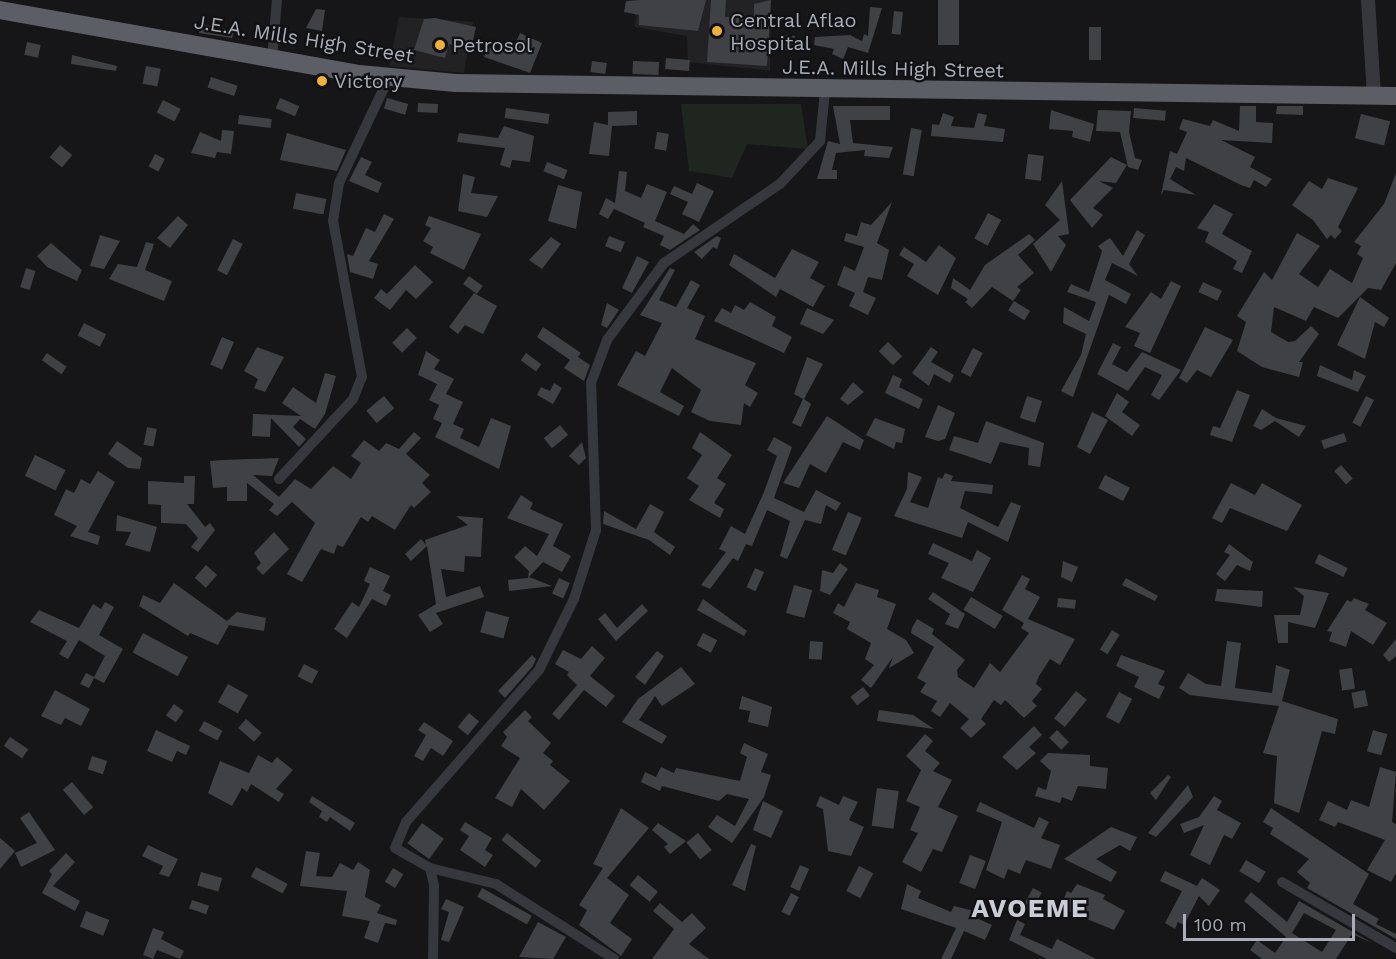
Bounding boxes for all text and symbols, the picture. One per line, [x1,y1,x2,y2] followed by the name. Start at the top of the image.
[730,8,858,55] place label: Central Aflao Hospital
[192,10,416,68] street label: J.E.A. Mills High Street
[708,22,726,40] marker: Central Aflao Hospital
[452,33,532,57] place label: Petrosol
[433,38,447,52] marker: Petrosol
[782,55,1004,83] street label: J.E.A. Mills High Street
[334,69,402,93] place label: Victory
[315,74,329,88] marker: Victory
[971,893,1089,925] district label: AVOEME
[1186,902,1358,940] scale bar
[1194,914,1247,935] text: 100 m

